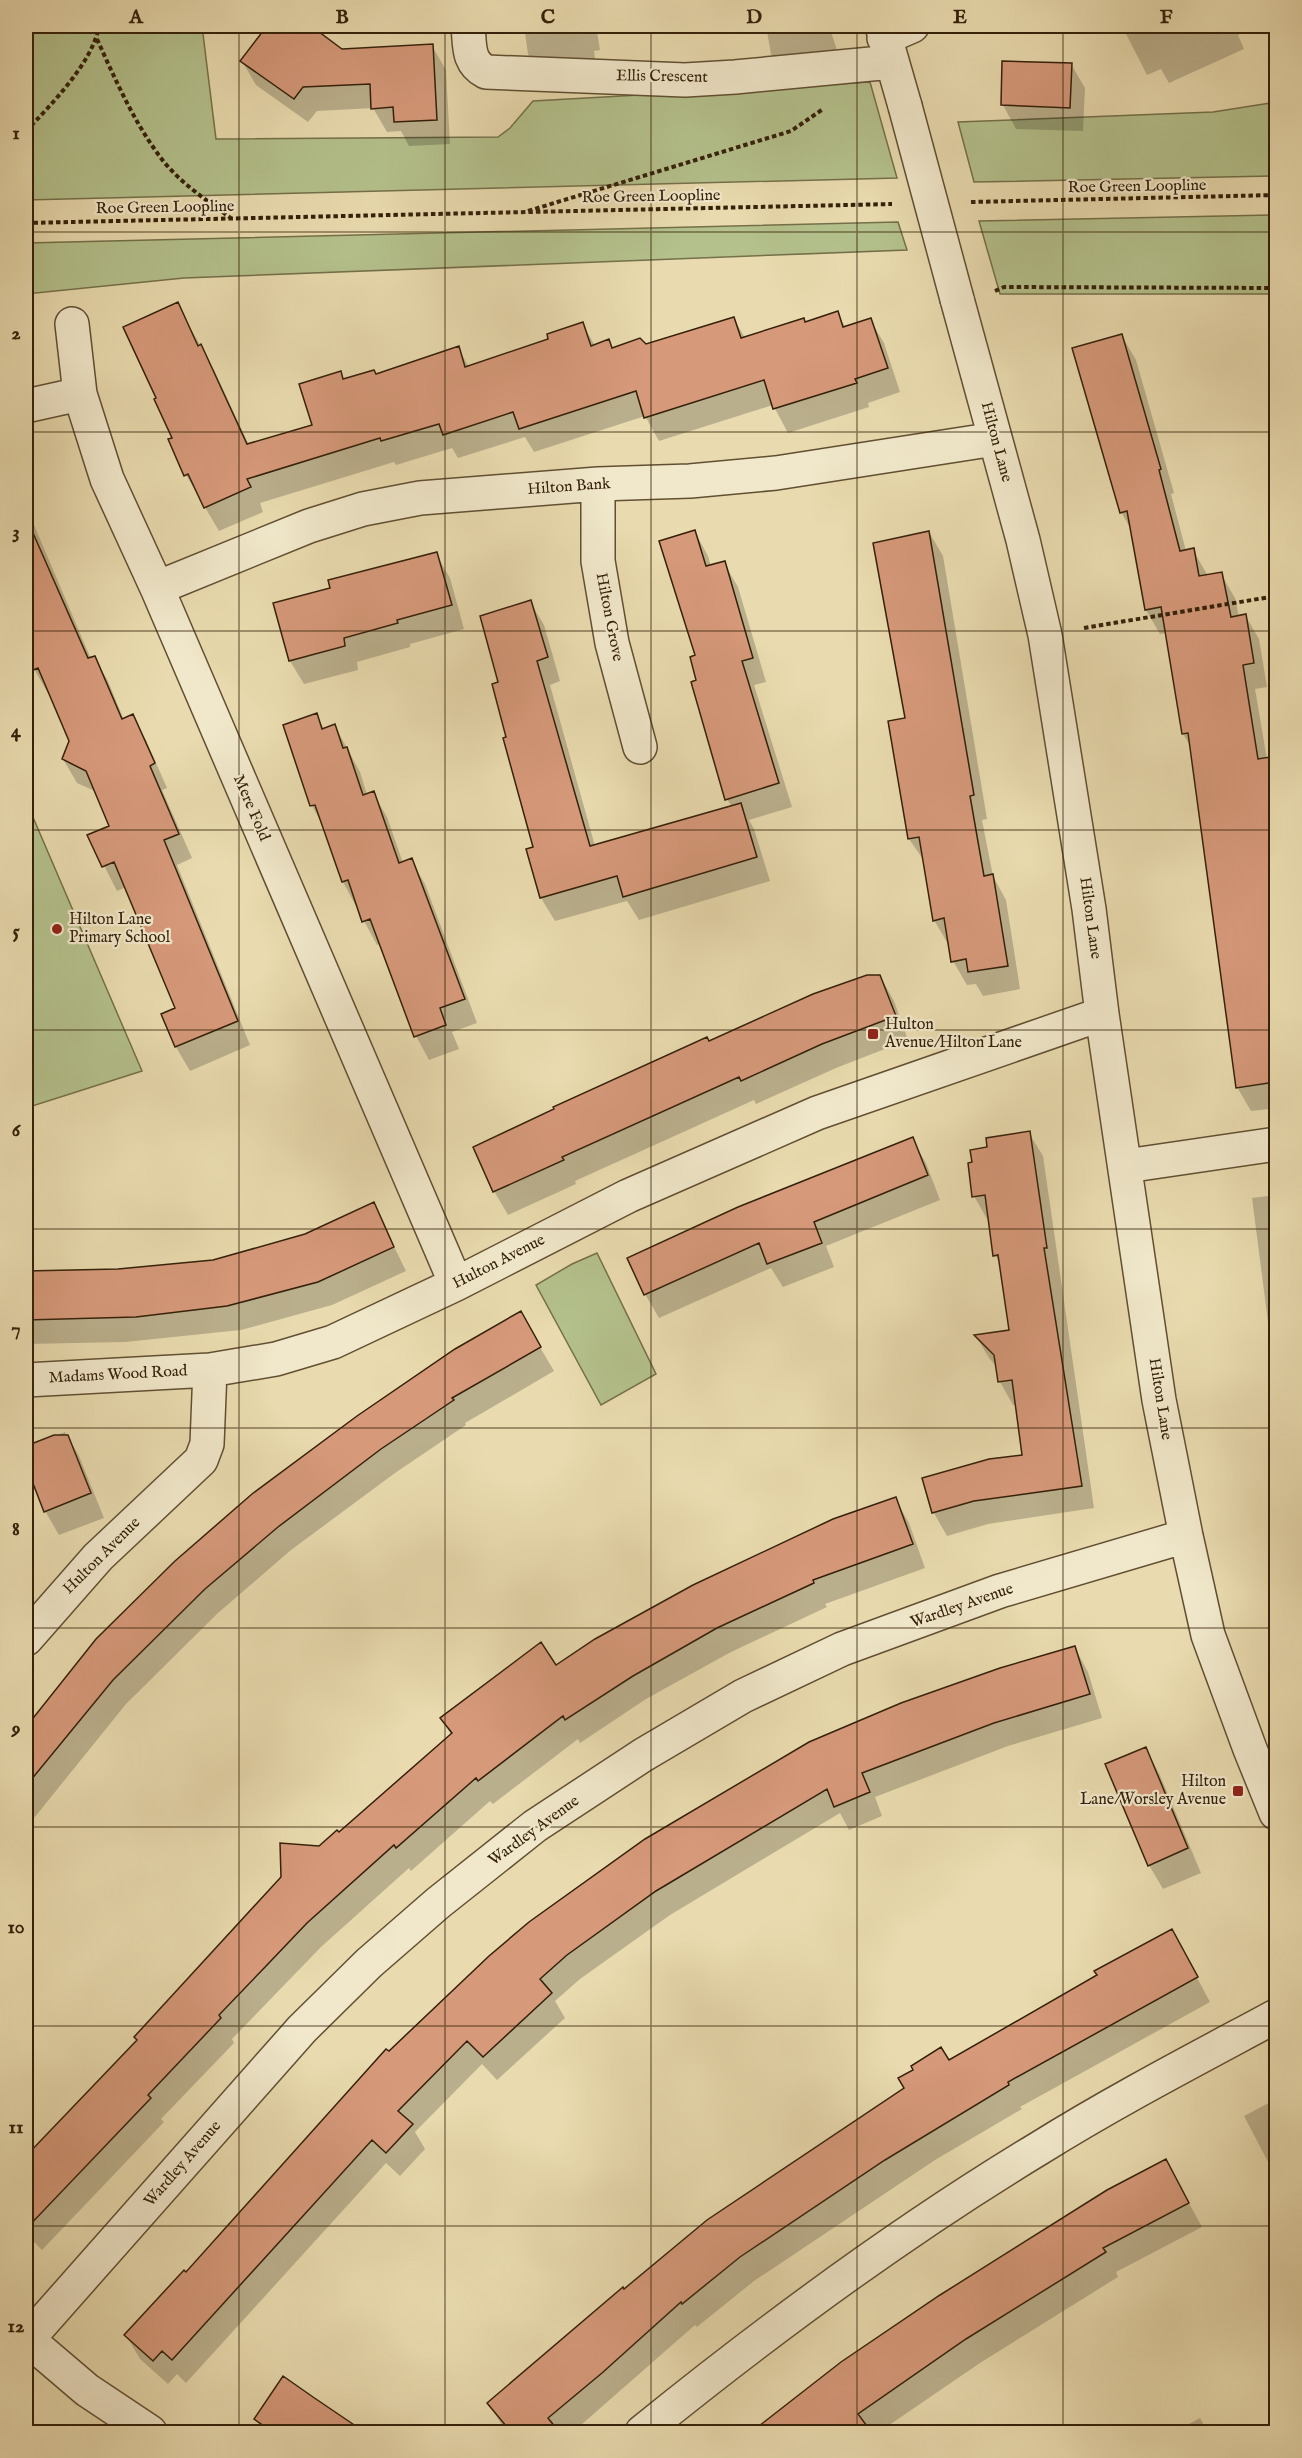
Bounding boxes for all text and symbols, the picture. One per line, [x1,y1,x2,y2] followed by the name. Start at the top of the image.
[128,5,144,30] text: A
[335,5,349,30] text: B
[541,5,555,30] text: C
[746,5,762,30] text: D
[953,5,967,30] text: E
[1160,5,1173,30] text: F
[616,66,708,88] street label: Ellis Crescent
[12,121,20,146] text: 1
[1067,176,1207,198] street label: Roe Green Loopline
[581,186,721,208] street label: Roe Green Loopline
[95,197,235,219] street label: Roe Green Loopline
[11,321,21,346] text: 2
[976,400,1016,484] street label: Hilton Lane
[527,474,612,500] street label: Hilton Bank
[12,520,20,545] text: 3
[591,571,627,663] street label: Hilton Grove
[11,719,22,744] text: 4
[228,772,274,845] street label: Mere Fold
[1074,876,1106,960] street label: Hilton Lane
[69,910,171,948] place label: Hilton Lane Primary School
[12,919,20,944] text: 5
[50,922,64,936] marker: Hilton Lane Primary School
[884,1015,1022,1053] place label: Hulton Avenue/Hilton Lane
[866,1027,880,1041] marker: Hulton Avenue/Hilton Lane
[12,1118,22,1143] text: 6
[449,1230,549,1294] street label: Hulton Avenue
[11,1317,21,1342] text: 7
[1144,1357,1176,1441] street label: Hilton Lane
[48,1361,188,1389] street label: Madams Wood Road
[59,1513,145,1599] street label: Hulton Avenue
[12,1517,20,1542] text: 8
[908,1579,1016,1633] street label: Wardley Avenue
[11,1716,21,1741] text: 9
[1080,1772,1226,1810] place label: Hilton Lane/Worsley Avenue
[1231,1784,1245,1798] marker: Hilton Lane/Worsley Avenue
[485,1791,583,1871] street label: Wardley Avenue
[7,1915,25,1940] text: 10
[9,2115,23,2140] text: 11
[140,2117,226,2211] street label: Wardley Avenue
[8,2314,25,2339] text: 12

